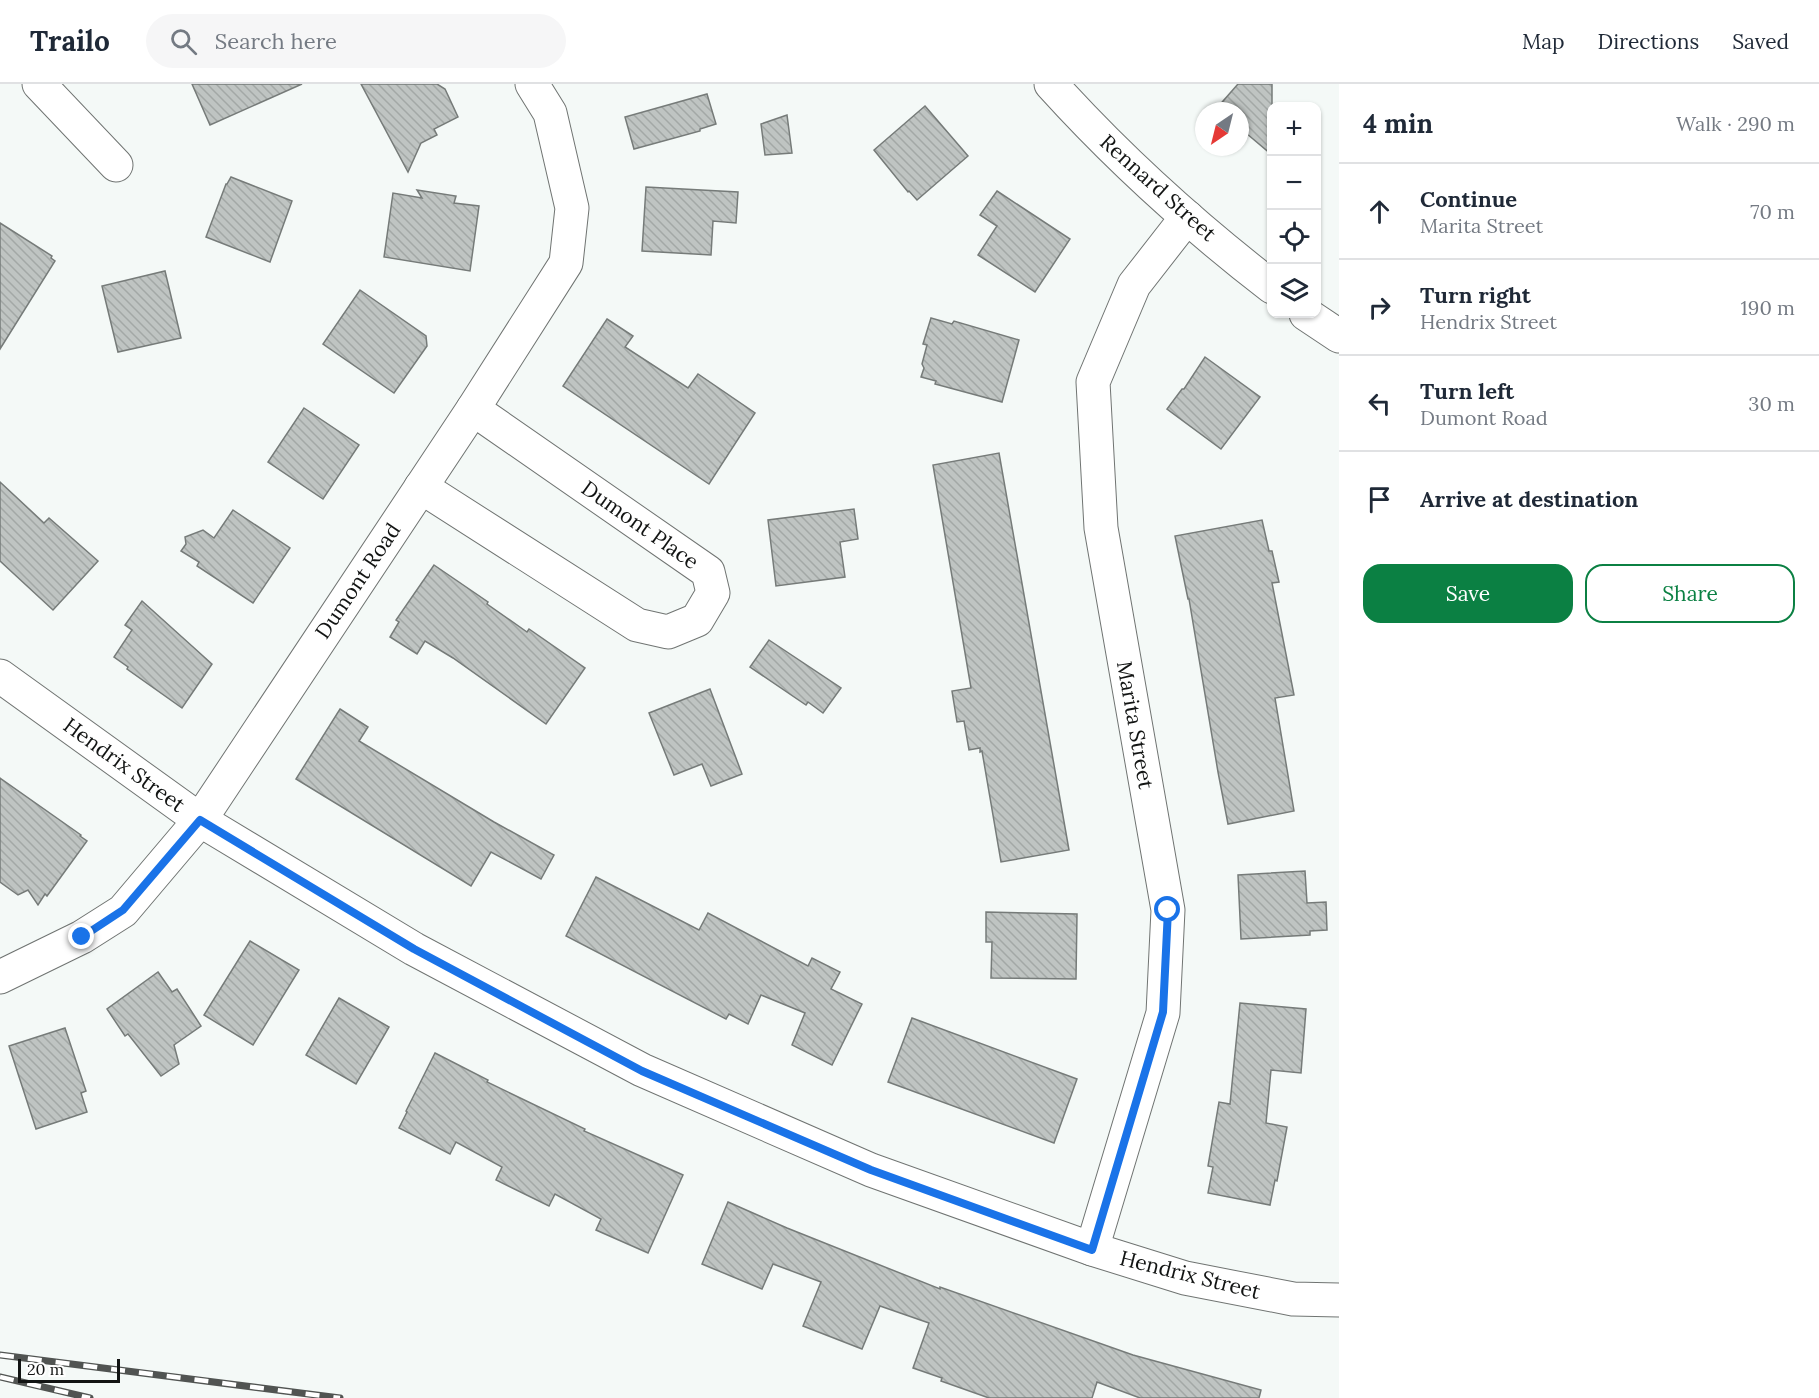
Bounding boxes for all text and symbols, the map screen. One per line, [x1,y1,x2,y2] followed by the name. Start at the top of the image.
[146,14,566,68] search box
[30,23,110,59] text: Trailo
[167,25,200,58] icon: search
[215,27,337,55] text: Search here
[1522,28,1565,55] text: Map
[1598,28,1699,55] text: Directions
[1732,28,1789,55] text: Saved
[1195,102,1249,156] north arrow
[1267,102,1321,318] map controls
[1267,102,1321,156] button: +
[1363,107,1433,140] text: 4 min
[1676,111,1795,136] text: Walk · 290 m
[1095,128,1223,248] street label: Rennard Street
[1267,156,1321,210] button: −
[1420,185,1517,213] text: Continue
[1363,195,1396,228] icon: ahead
[1750,199,1795,224] text: 70 m
[1267,210,1321,264] button: locate
[1420,213,1543,238] text: Marita Street
[1267,264,1321,318] button: layers
[1420,281,1531,309] text: Turn right
[1363,291,1396,324] icon: right
[1741,295,1795,320] text: 190 m
[1420,309,1557,334] text: Hendrix Street
[1420,377,1514,405] text: Turn left
[1363,387,1396,420] icon: left
[1748,391,1795,416] text: 30 m
[1420,405,1548,430] text: Dumont Road
[576,474,704,575] street label: Dumont Place
[1363,483,1396,516] icon: arrive
[1420,485,1638,513] text: Arrive at destination
[309,518,406,644] street label: Dumont Road
[1363,564,1573,623] button: Save
[1585,564,1795,623] button: Share
[1111,659,1160,792] street label: Marita Street
[58,711,191,818] street label: Hendrix Street
[1154,896,1180,922] route start
[68,923,94,949] route end
[1117,1244,1264,1305] street label: Hendrix Street
[18,1356,120,1384] scale bar
[27,1359,64,1379] text: 20 m

